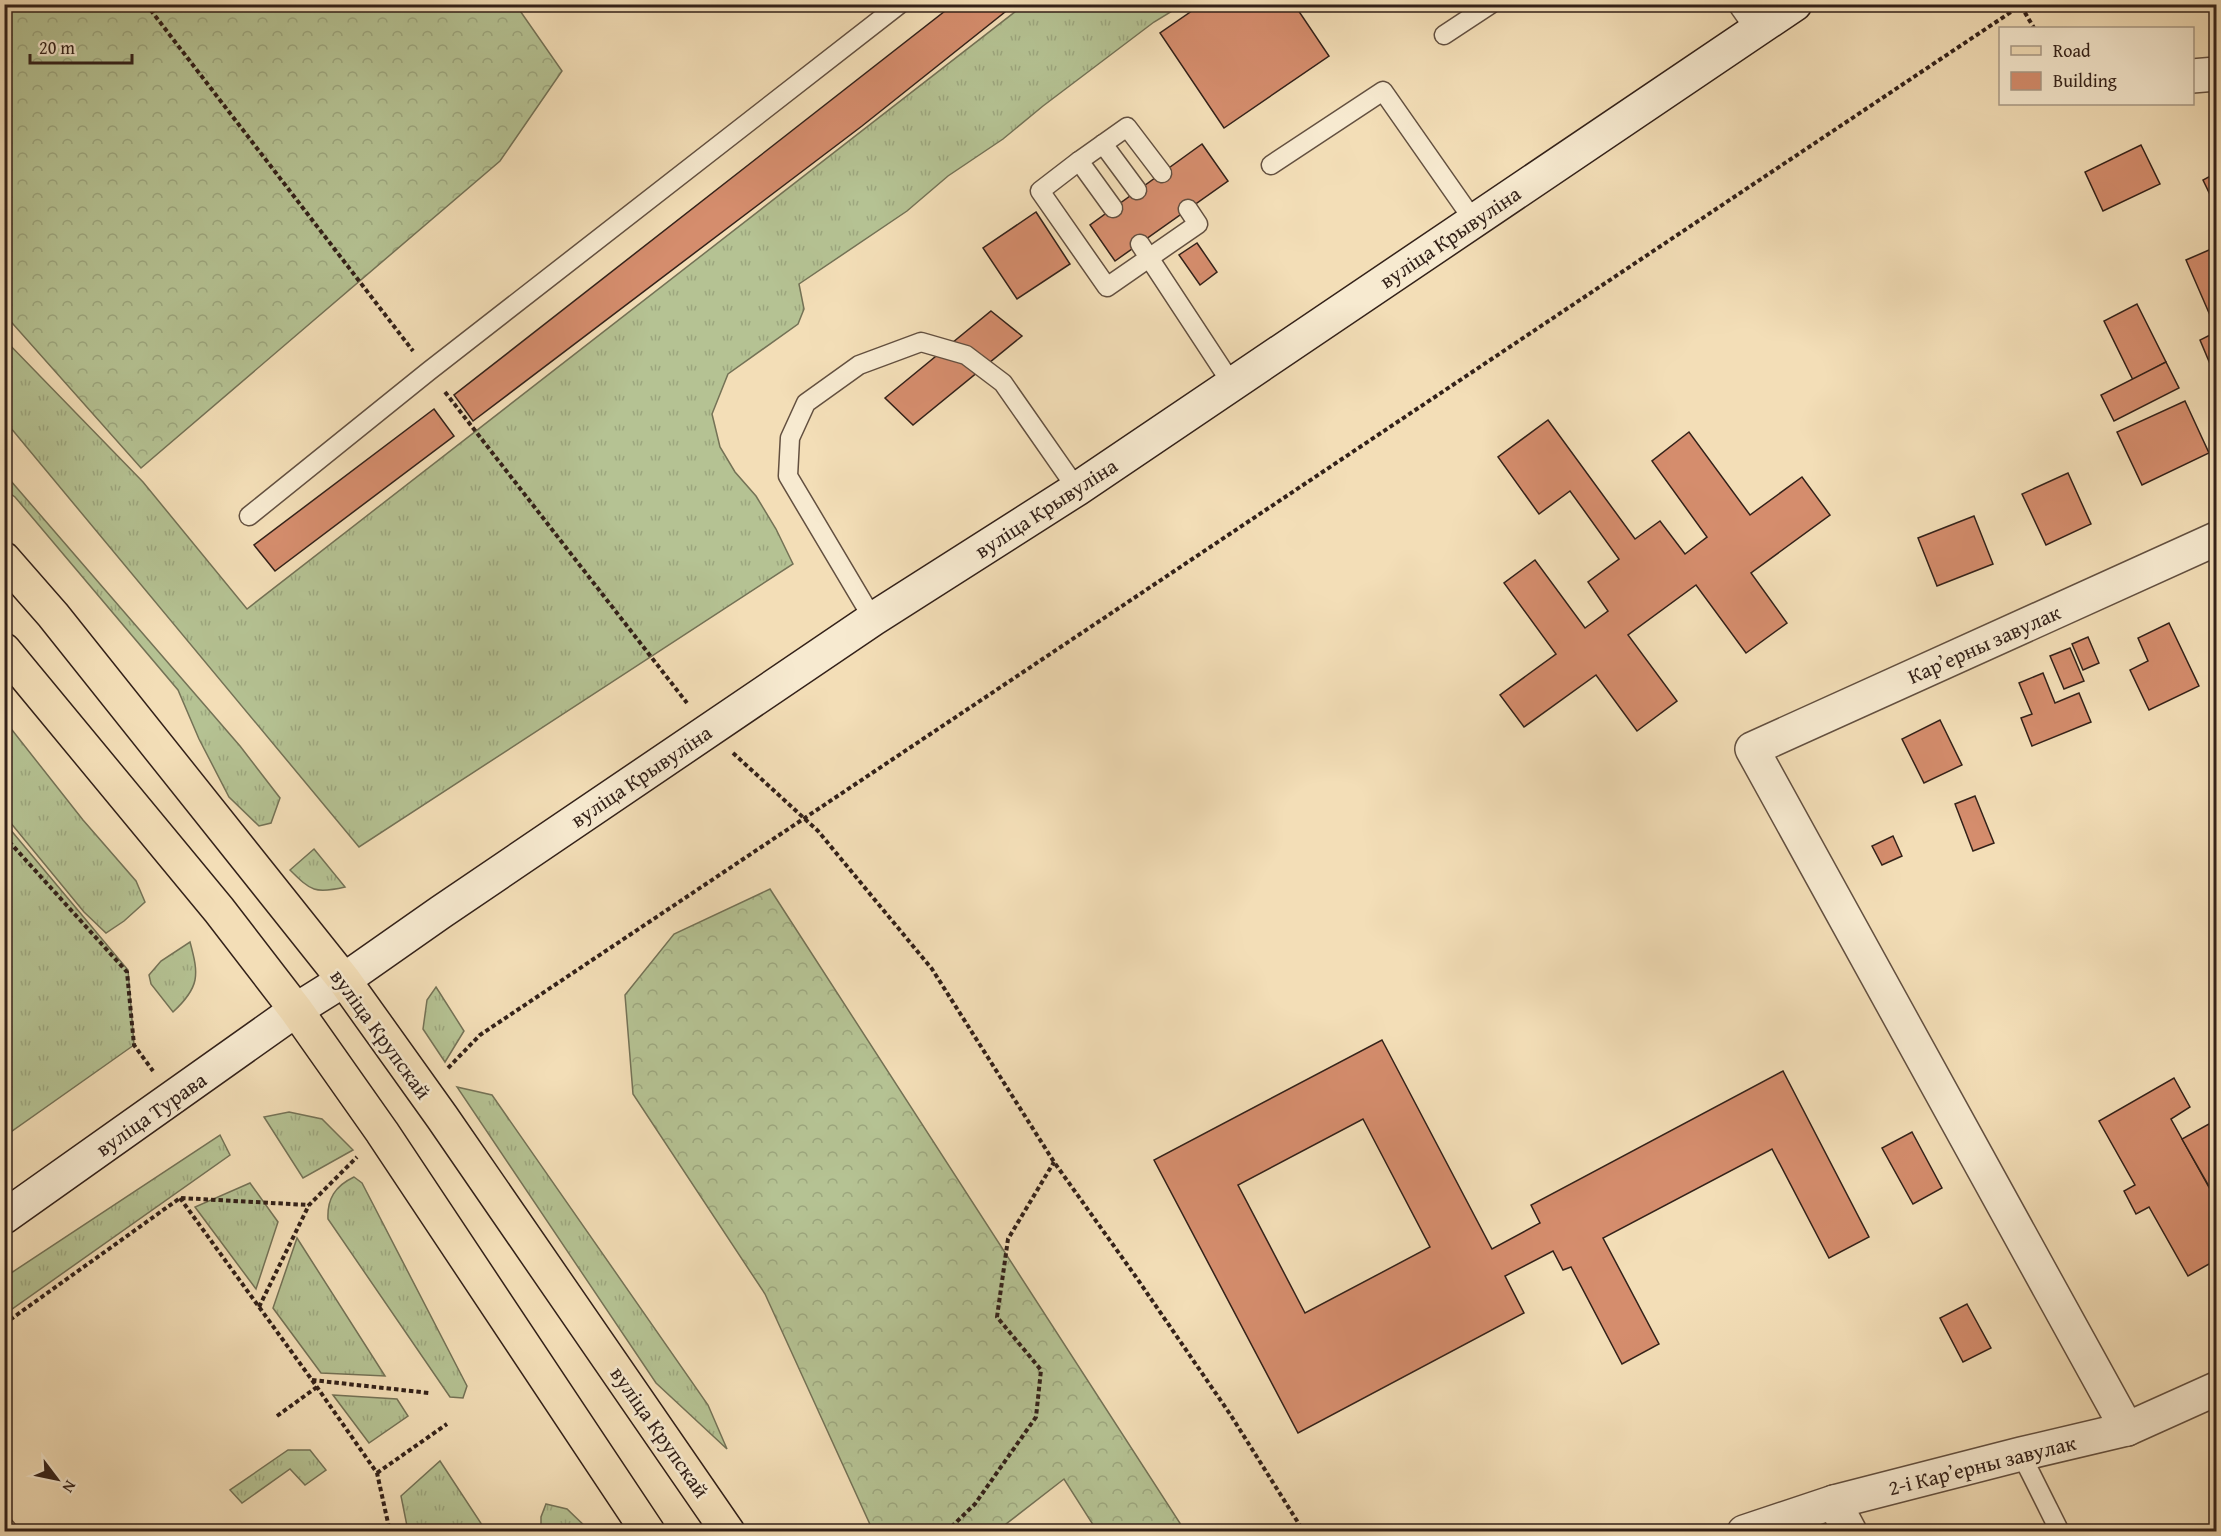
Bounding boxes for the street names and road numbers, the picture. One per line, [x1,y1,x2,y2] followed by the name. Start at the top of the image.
[1373,178,1527,296] street label: вуліца Крывуліна
[969,450,1123,566] street label: вуліца Крывуліна
[1903,596,2065,692] street label: Карʼерны завулак
[564,717,718,835] street label: вуліца Крывуліна
[323,962,439,1106] street label: вуліца Крупскай
[89,1064,213,1164] street label: вуліца Турава
[603,1360,717,1504] street label: вуліца Крупскай
[1885,1427,2079,1503] street label: 2-і Карʼерны завулак

